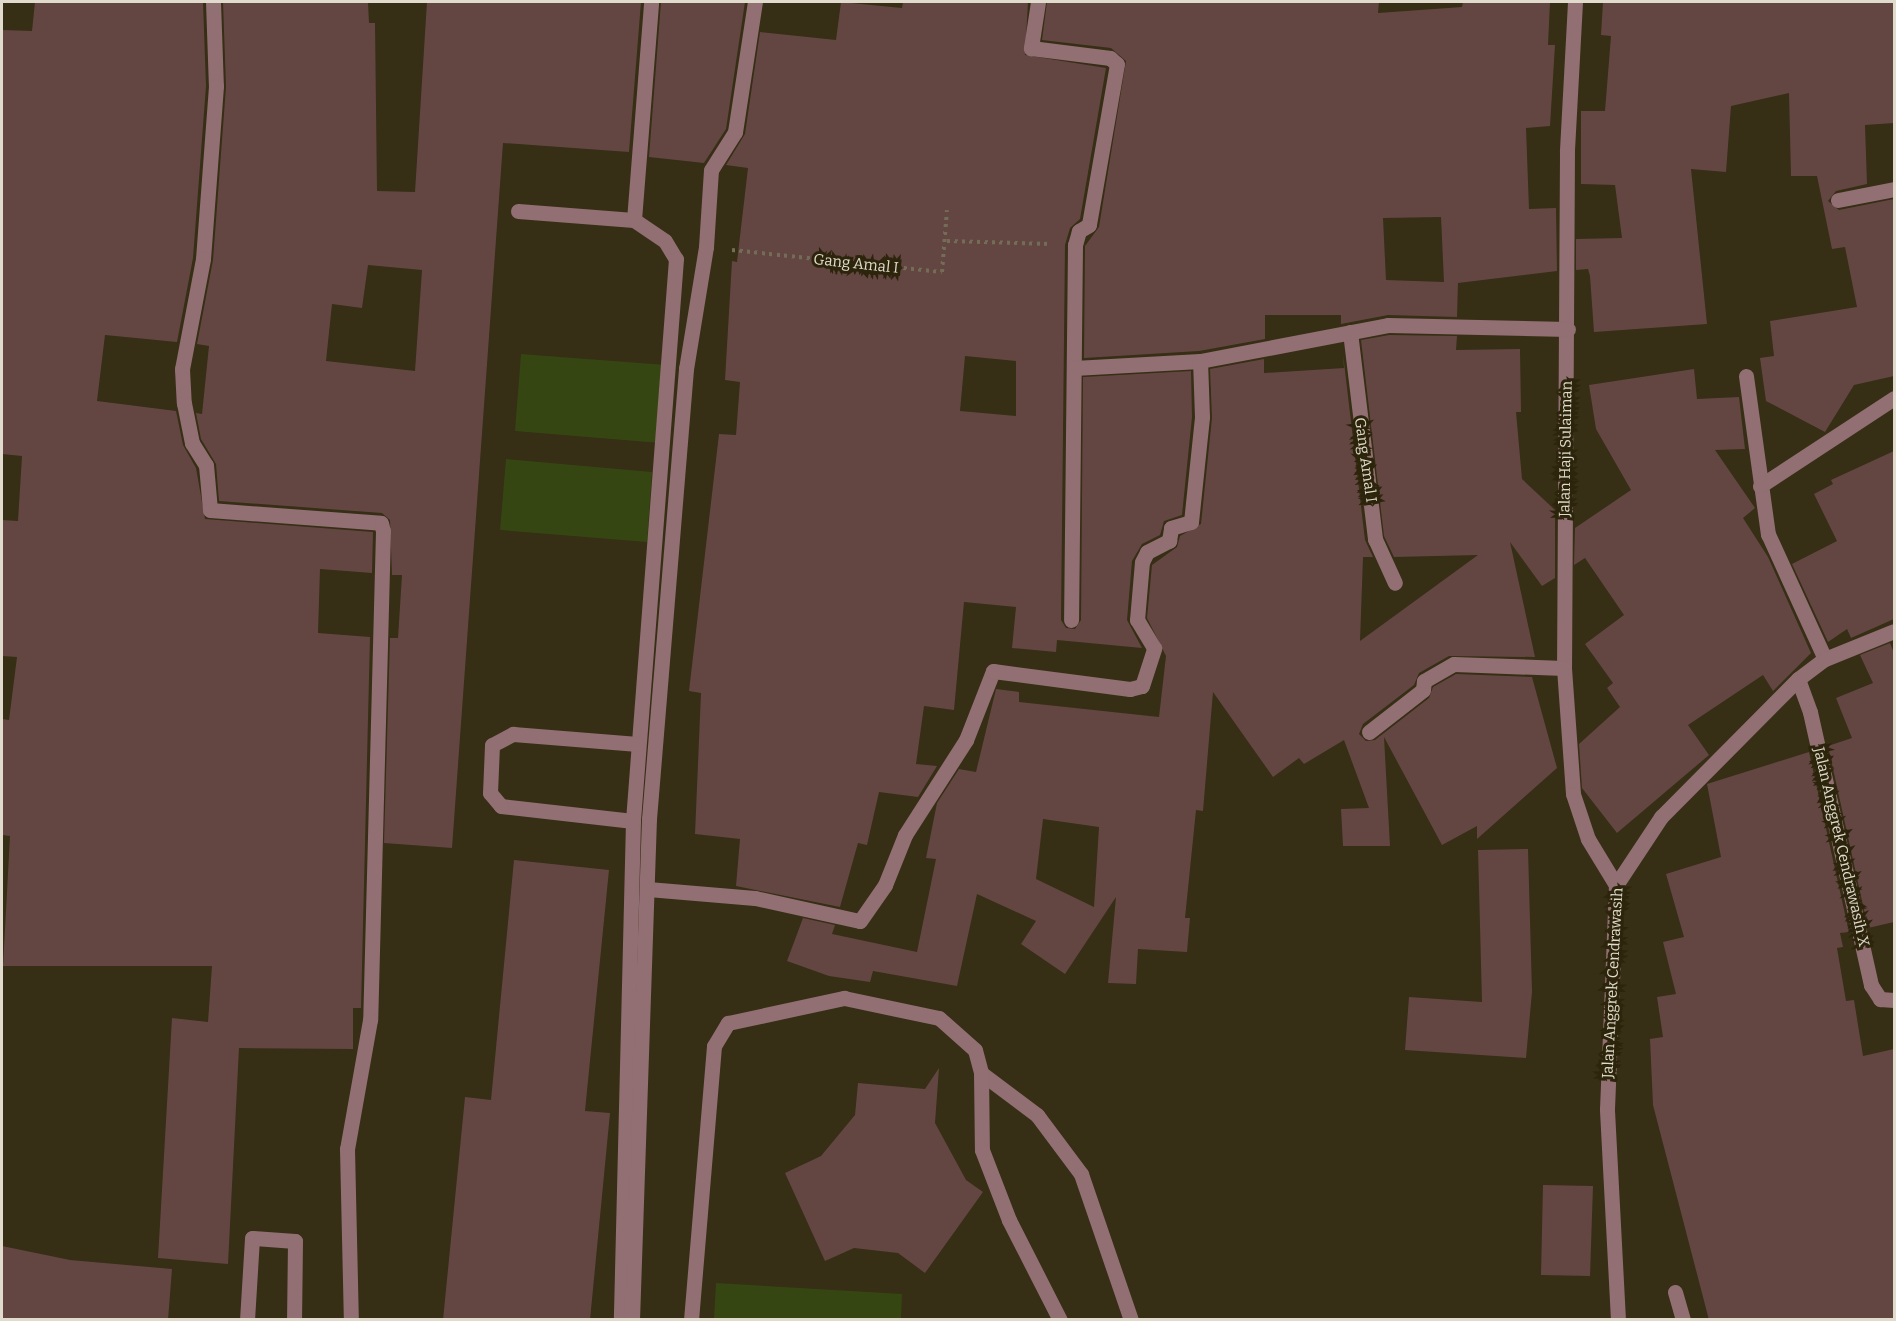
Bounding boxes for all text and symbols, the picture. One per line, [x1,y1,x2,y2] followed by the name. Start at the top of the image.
[813,251,899,277] street label: Gang Amal I
[1556,381,1576,517] street label: Jalan Haji Sulaiman
[1350,416,1380,504] street label: Gang Amal I
[1809,745,1873,949] street label: Jalan Anggrek Cendrawasih X
[1599,887,1627,1079] street label: Jalan Anggrek Cendrawasih

